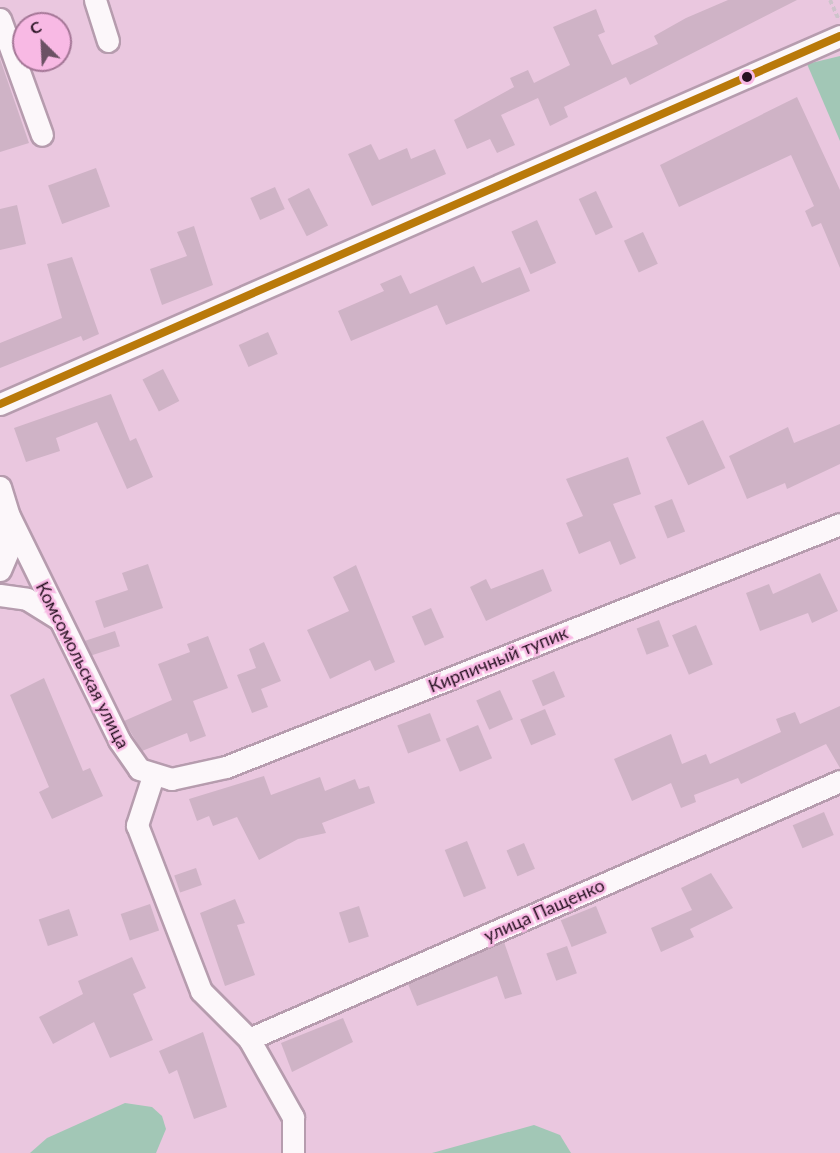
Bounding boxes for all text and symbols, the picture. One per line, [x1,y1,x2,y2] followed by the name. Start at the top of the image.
[12,12,72,72] north arrow
[27,16,44,38] text: С
[741,71,753,83] unlabelled marker
[32,578,134,752] street label: Комсомольская улица
[425,621,571,697] street label: Кирпичный тупик
[480,874,608,946] street label: улица Пащенко

